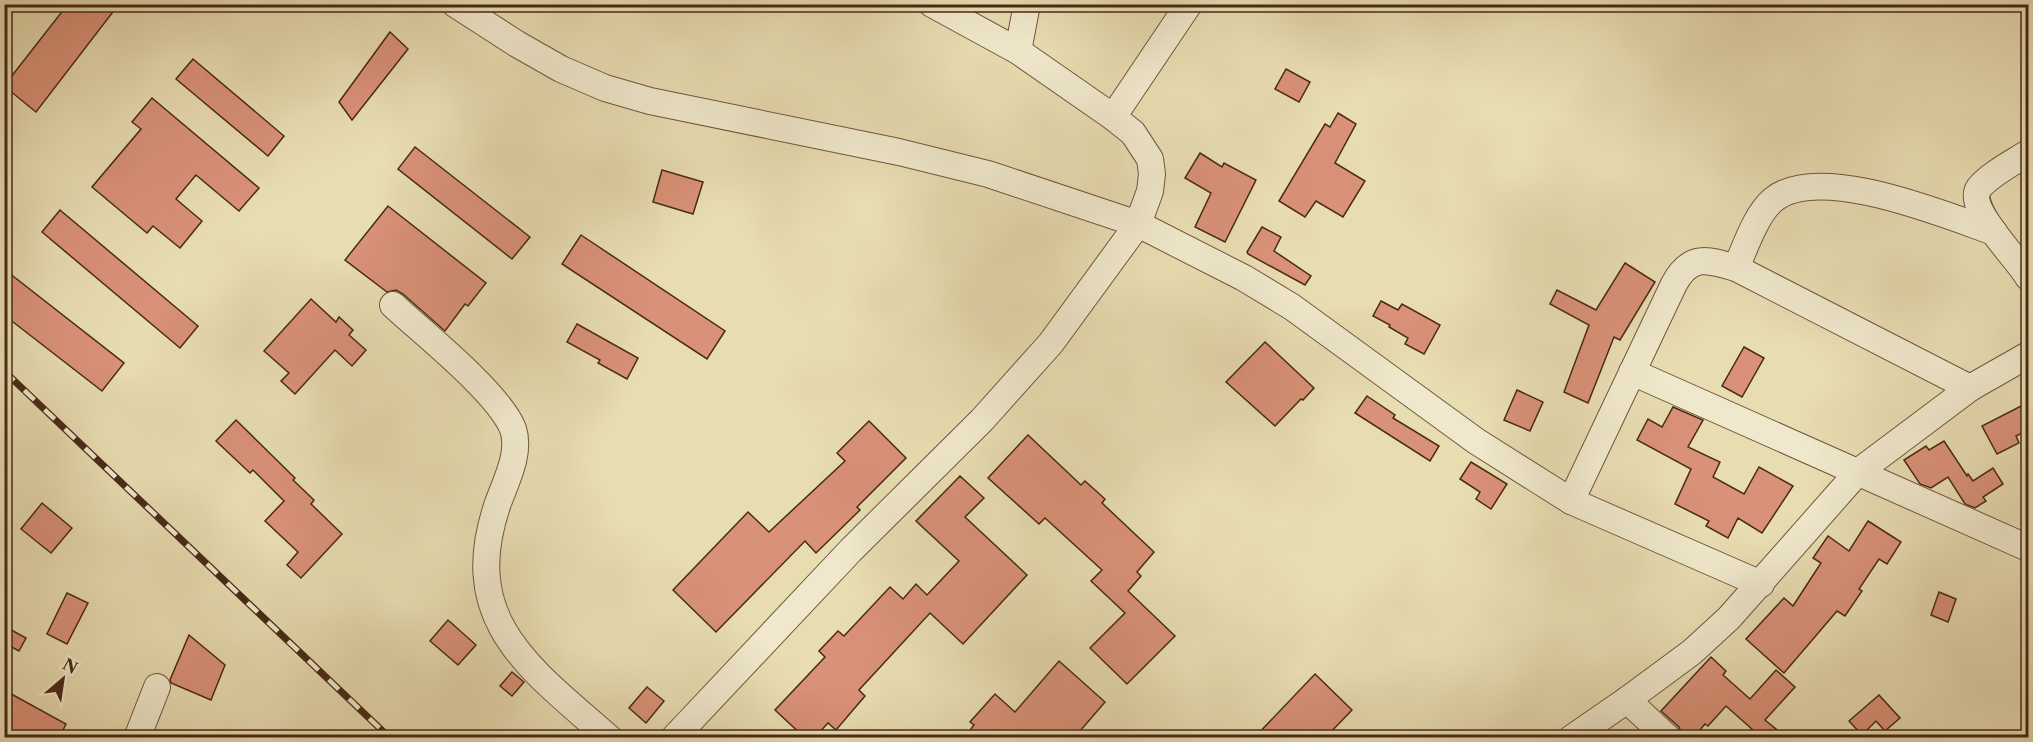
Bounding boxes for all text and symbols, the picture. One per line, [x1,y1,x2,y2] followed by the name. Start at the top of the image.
[33,649,93,709] north arrow
[59,654,81,678] text: N

